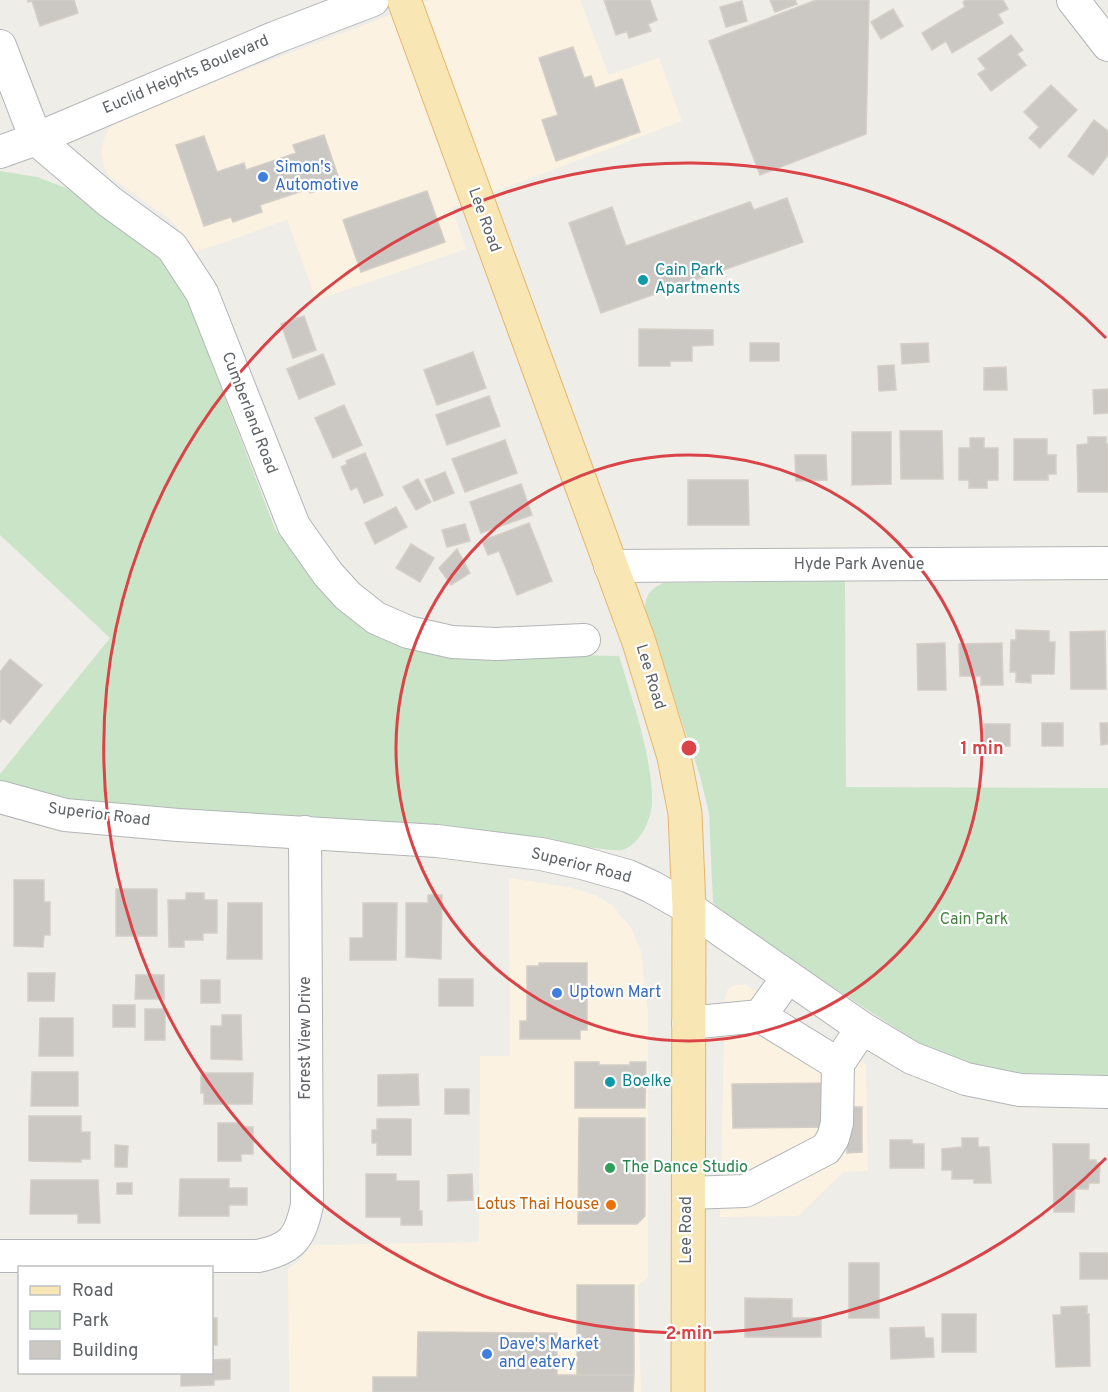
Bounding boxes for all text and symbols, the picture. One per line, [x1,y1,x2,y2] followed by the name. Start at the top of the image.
[100,31,272,119] street label: Euclid Heights Boulevard
[275,158,359,196] place label: Simon's Automotive
[256,170,270,184] marker: Simon's Automotive
[463,185,505,255] street label: Lee Road
[655,261,740,299] place label: Cain Park Apartments
[636,273,650,287] marker: Cain Park Apartments
[217,349,281,477] street label: Cumberland Road
[794,555,924,575] street label: Hyde Park Avenue
[631,642,669,712] street label: Lee Road
[679,738,699,758] centre of rings
[960,738,1004,761] text: 1 min
[47,799,151,831] street label: Superior Road
[529,844,633,888] street label: Superior Road
[940,910,1008,930] park label: Cain Park
[296,976,316,1100] street label: Forest View Drive
[569,983,661,1003] place label: Uptown Mart
[550,986,564,1000] marker: Uptown Mart
[622,1072,671,1092] place label: Boelke
[603,1075,617,1089] marker: Boelke
[622,1158,748,1178] place label: The Dance Studio
[603,1161,617,1175] marker: The Dance Studio
[476,1195,599,1215] place label: Lotus Thai House
[677,1196,697,1264] street label: Lee Road
[604,1198,618,1212] marker: Lotus Thai House
[18,1266,213,1374] legend
[72,1280,114,1303] text: Road
[72,1310,109,1333] text: Park
[665,1323,713,1346] text: 2 min
[499,1335,599,1373] place label: Dave's Market and eatery
[72,1340,138,1363] text: Building
[480,1347,494,1361] marker: Dave's Market and eatery

